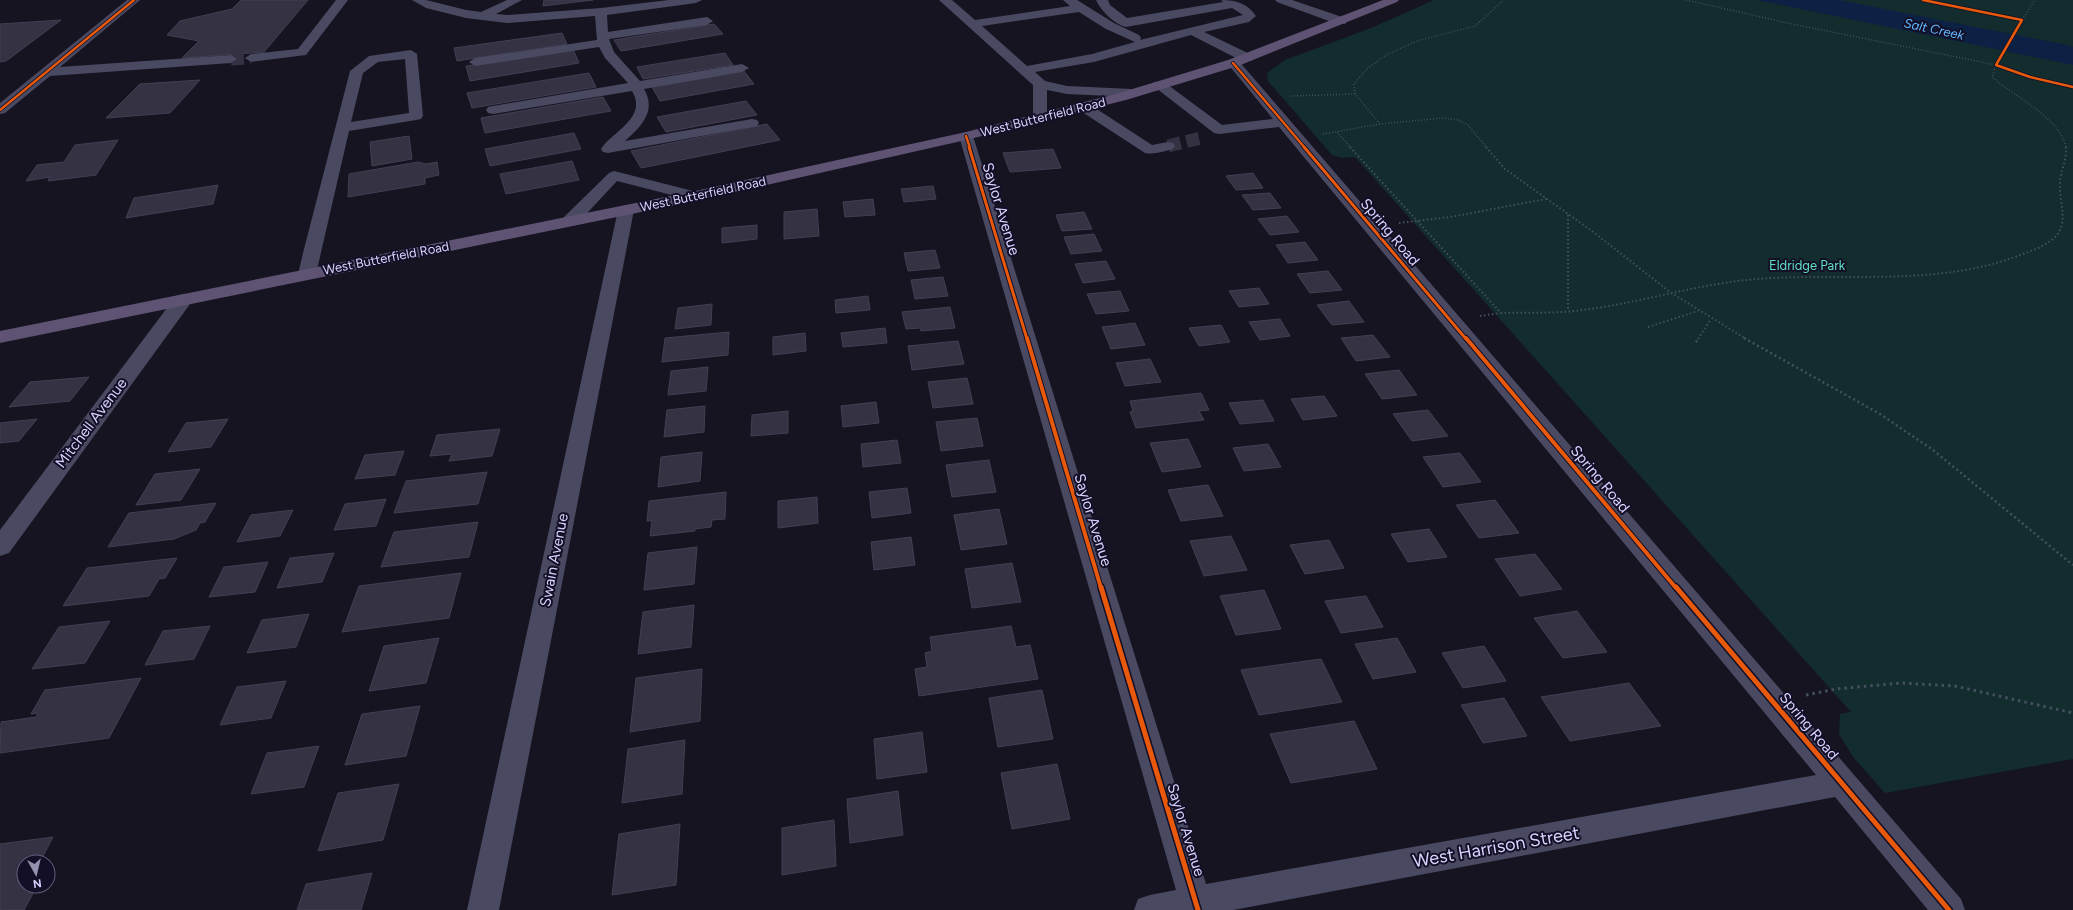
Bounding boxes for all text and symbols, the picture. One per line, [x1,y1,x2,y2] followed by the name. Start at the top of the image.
[1903,15,1966,43] water label: Salt Creek
[979,94,1107,140] street label: West Butterfield Road
[978,160,1024,258] street label: Saylor Avenue
[639,173,767,215] street label: West Butterfield Road
[1357,195,1423,269] street label: Spring Road
[322,238,450,278] street label: West Butterfield Road
[1769,258,1846,273] park label: Eldridge Park
[51,375,131,471] street label: Mitchell Avenue
[1567,442,1633,516] street label: Spring Road
[1070,471,1116,569] street label: Saylor Avenue
[536,512,572,608] street label: Swain Avenue
[1776,689,1842,763] street label: Spring Road
[1163,781,1209,879] street label: Saylor Avenue
[1411,821,1581,872] street label: West Harrison Street
[16,854,56,894] north arrow
[32,876,42,890] text: N

